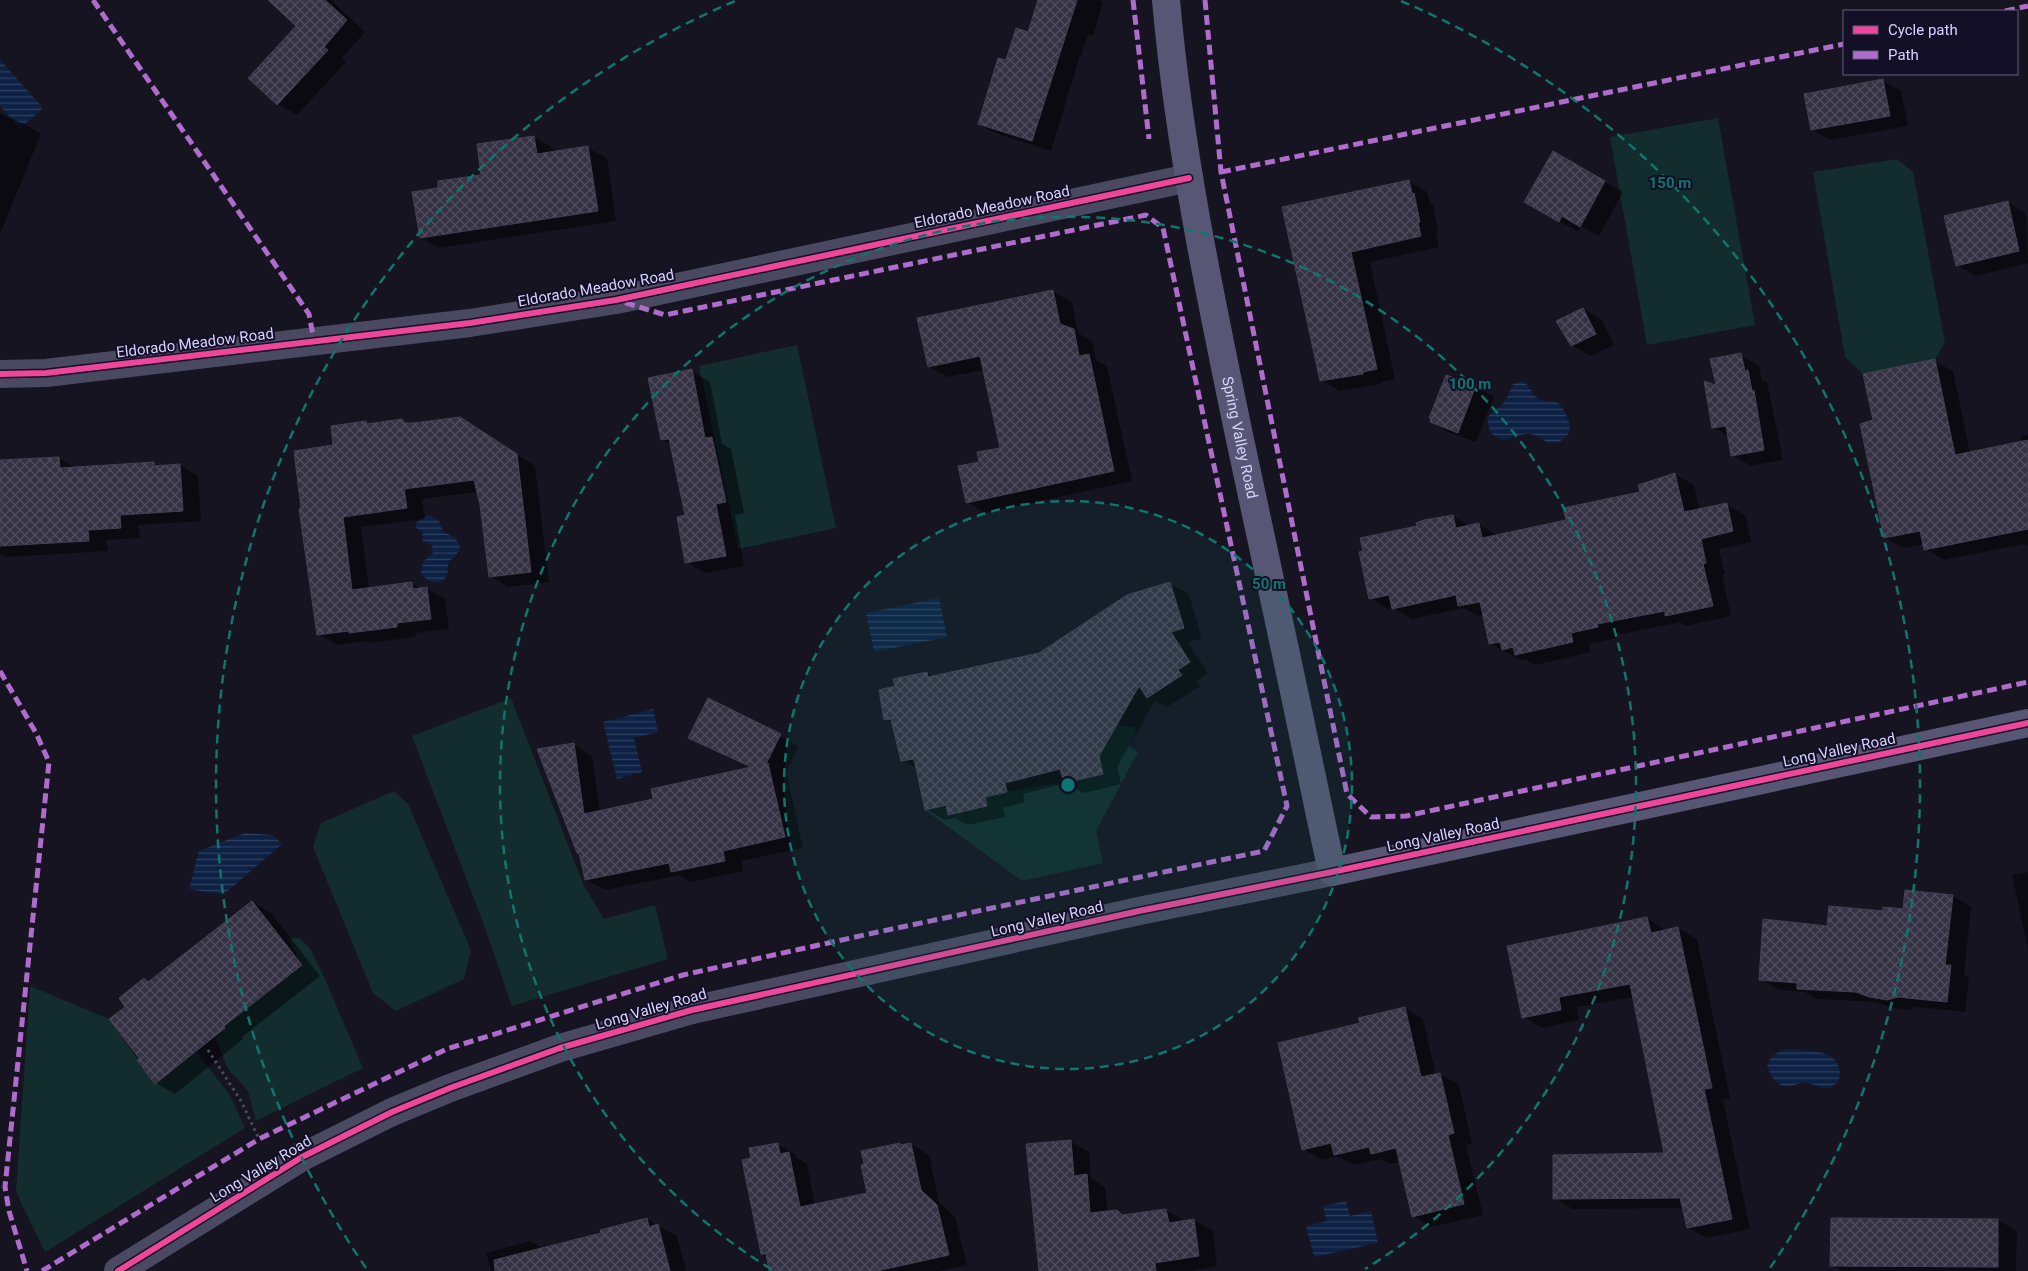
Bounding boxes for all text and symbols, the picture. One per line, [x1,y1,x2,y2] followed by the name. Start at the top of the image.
[1843,10,2018,75] legend
[1888,21,1958,39] text: Cycle path
[1888,46,1919,64] text: Path
[1649,174,1691,192] text: 150 m
[913,182,1071,232] street label: Eldorado Meadow Road
[516,265,676,311] street label: Eldorado Meadow Road
[115,324,275,362] street label: Eldorado Meadow Road
[1218,375,1261,500] street label: Spring Valley Road
[1449,375,1491,393] text: 100 m
[1252,575,1286,593] text: 50 m
[1781,729,1897,771] street label: Long Valley Road
[1059,776,1077,794] centre of rings
[1385,814,1501,856] street label: Long Valley Road
[989,897,1105,941] street label: Long Valley Road
[593,985,709,1033] street label: Long Valley Road
[207,1132,315,1206] street label: Long Valley Road

